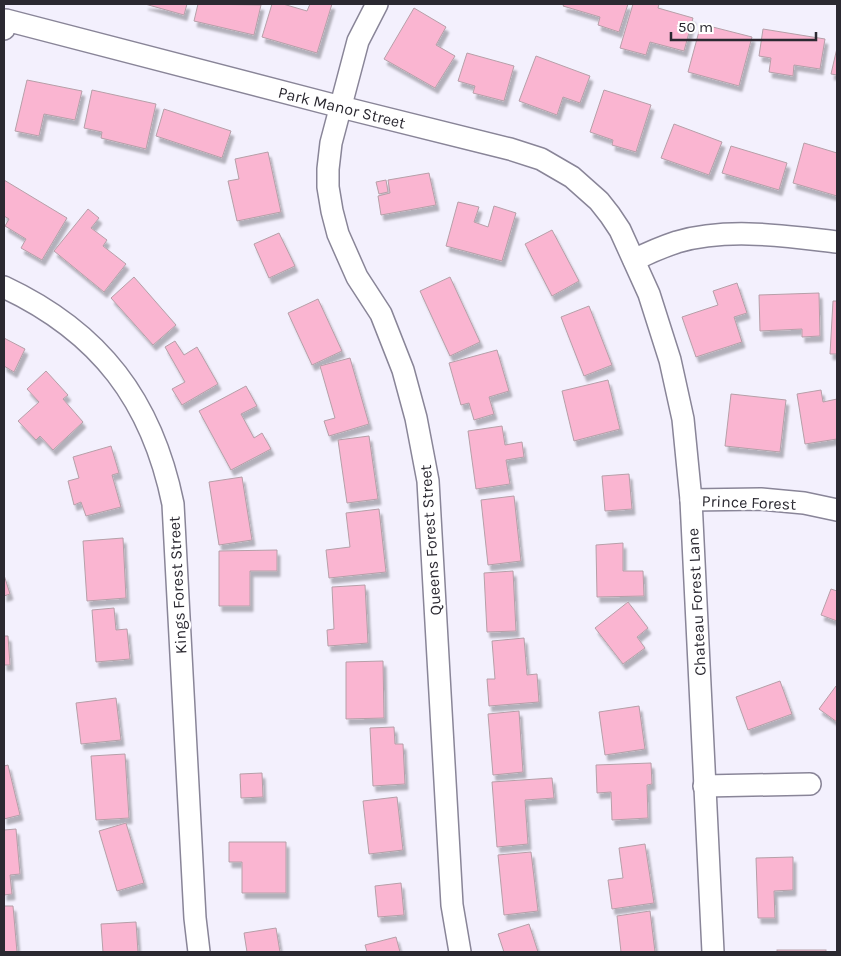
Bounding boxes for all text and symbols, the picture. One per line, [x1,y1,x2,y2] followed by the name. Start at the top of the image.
[671,10,816,42] scale bar
[678,18,713,36] text: 50 m
[276,82,408,132] street label: Park Manor Street
[416,464,445,616] street label: Queens Forest Street
[701,491,797,514] street label: Prince Forest
[164,515,191,654] street label: Kings Forest Street
[683,528,710,676] street label: Chateau Forest Lane

